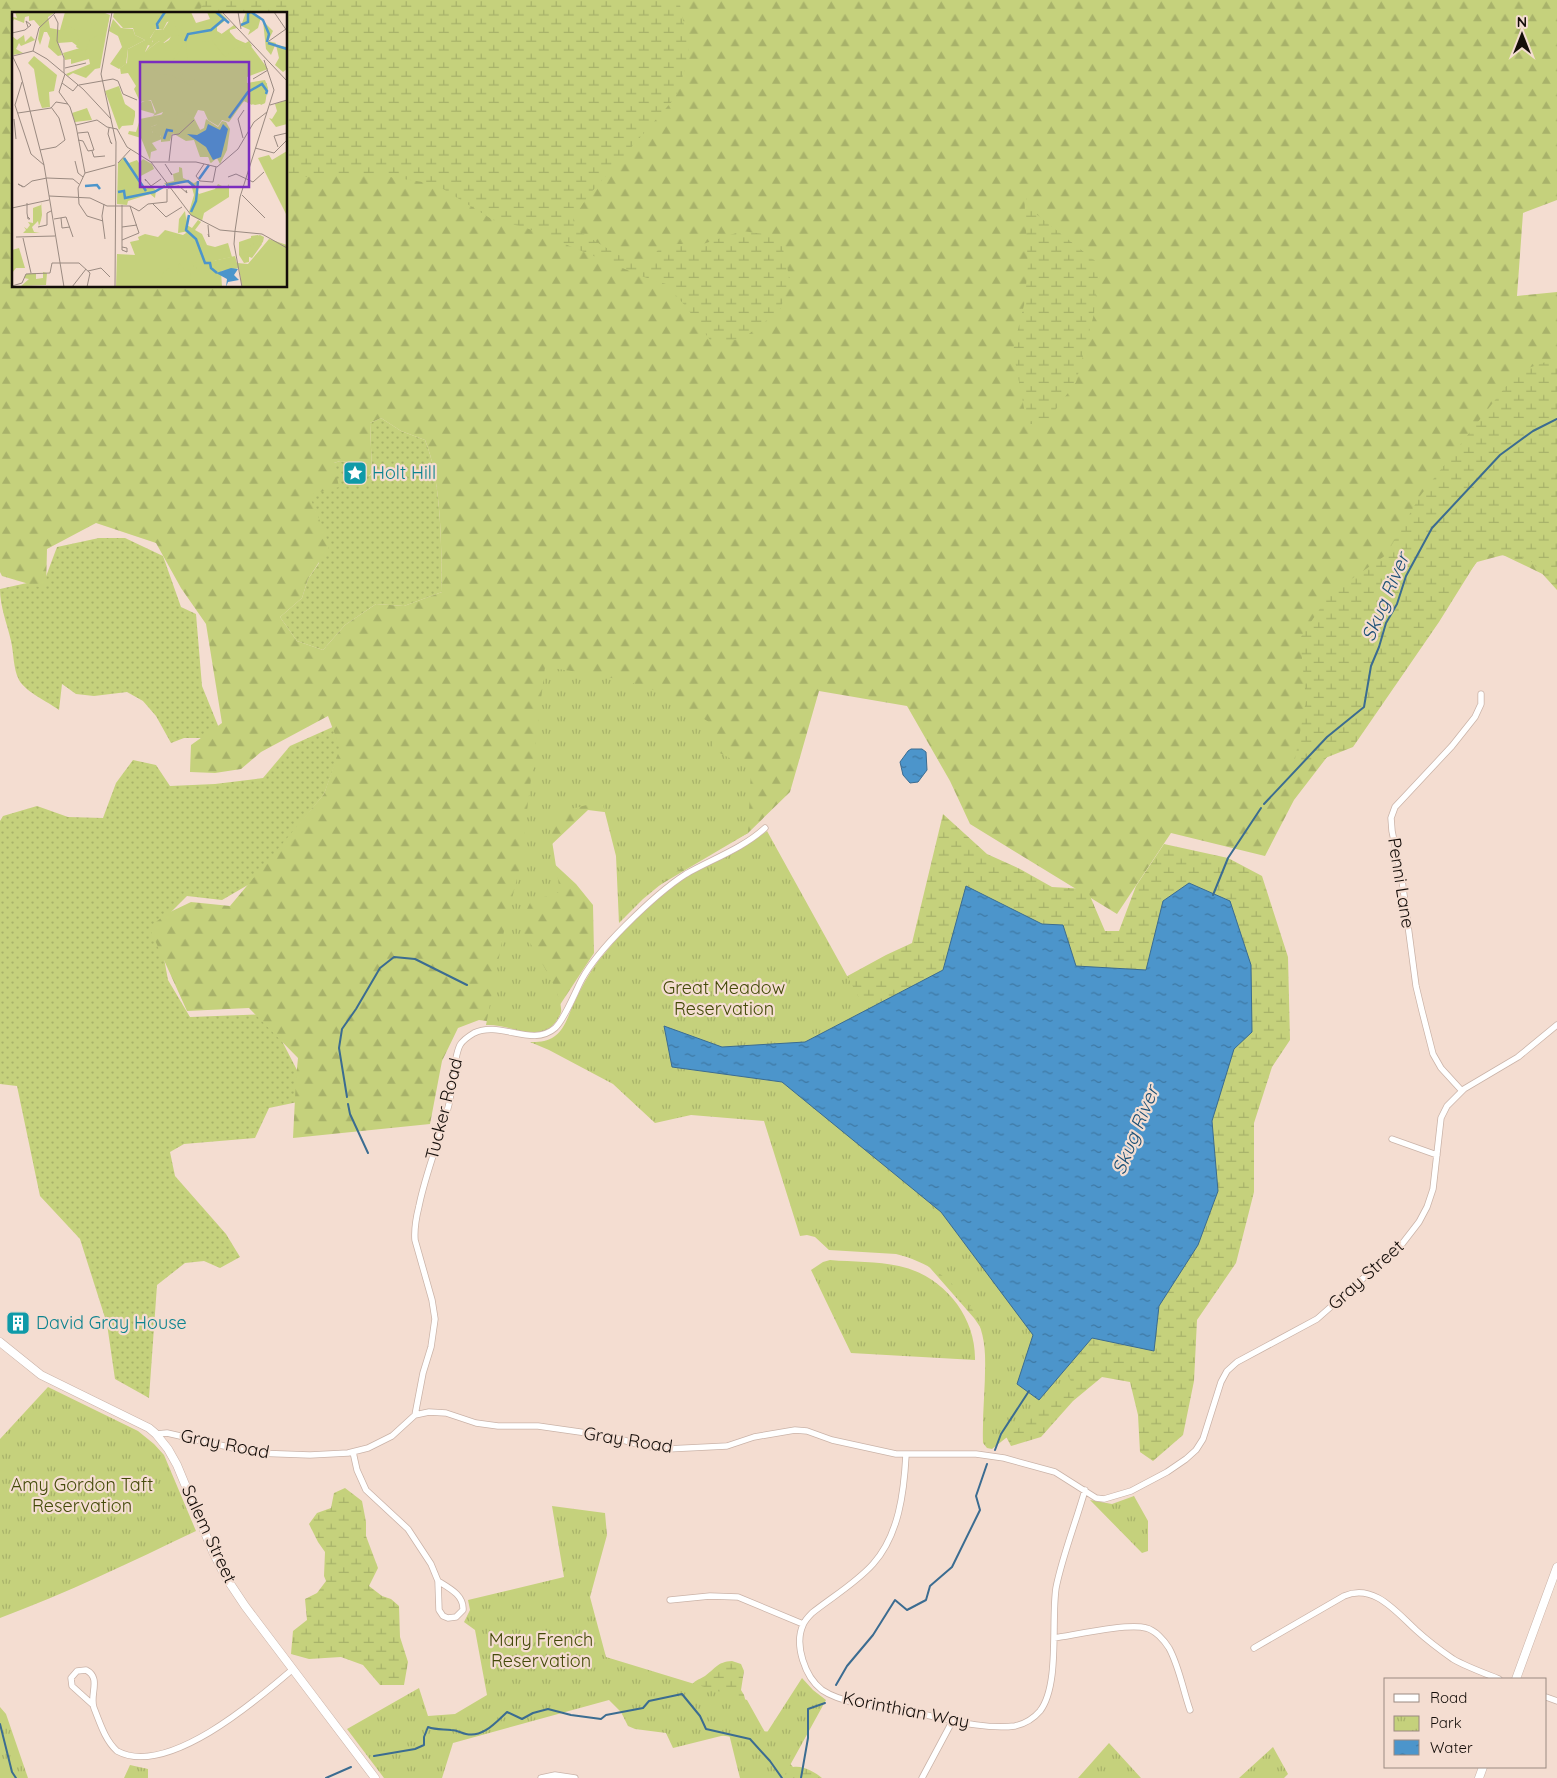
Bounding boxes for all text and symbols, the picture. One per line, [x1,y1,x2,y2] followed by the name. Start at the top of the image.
[1497,10,1547,60] north arrow
[12,12,288,288] inset map
[1517,13,1527,31] text: N
[342,460,368,486] place icon: Holt Hill
[372,461,436,484] place label: Holt Hill
[1356,547,1415,645] water label: Skug River
[1383,836,1420,930] street label: Penni Lane
[663,976,785,1020] park label: Great Meadow Reservation
[420,1056,467,1162] street label: Tucker Road
[1106,1080,1165,1178] water label: Skug River
[1323,1234,1408,1315] street label: Gray Street
[5,1310,31,1336] building icon: David Gray House
[36,1311,187,1334] place label: David Gray House
[582,1421,674,1458] street label: Gray Road
[179,1424,271,1463] street label: Gray Road
[11,1473,153,1517] park label: Amy Gordon Taft Reservation
[177,1481,242,1587] street label: Salem Street
[489,1628,593,1672] park label: Mary French Reservation
[1384,1678,1547,1768] legend
[841,1686,971,1733] street label: Korinthian Way
[1430,1688,1467,1707] text: Road
[1430,1713,1462,1732] text: Park
[1430,1738,1473,1757] text: Water

